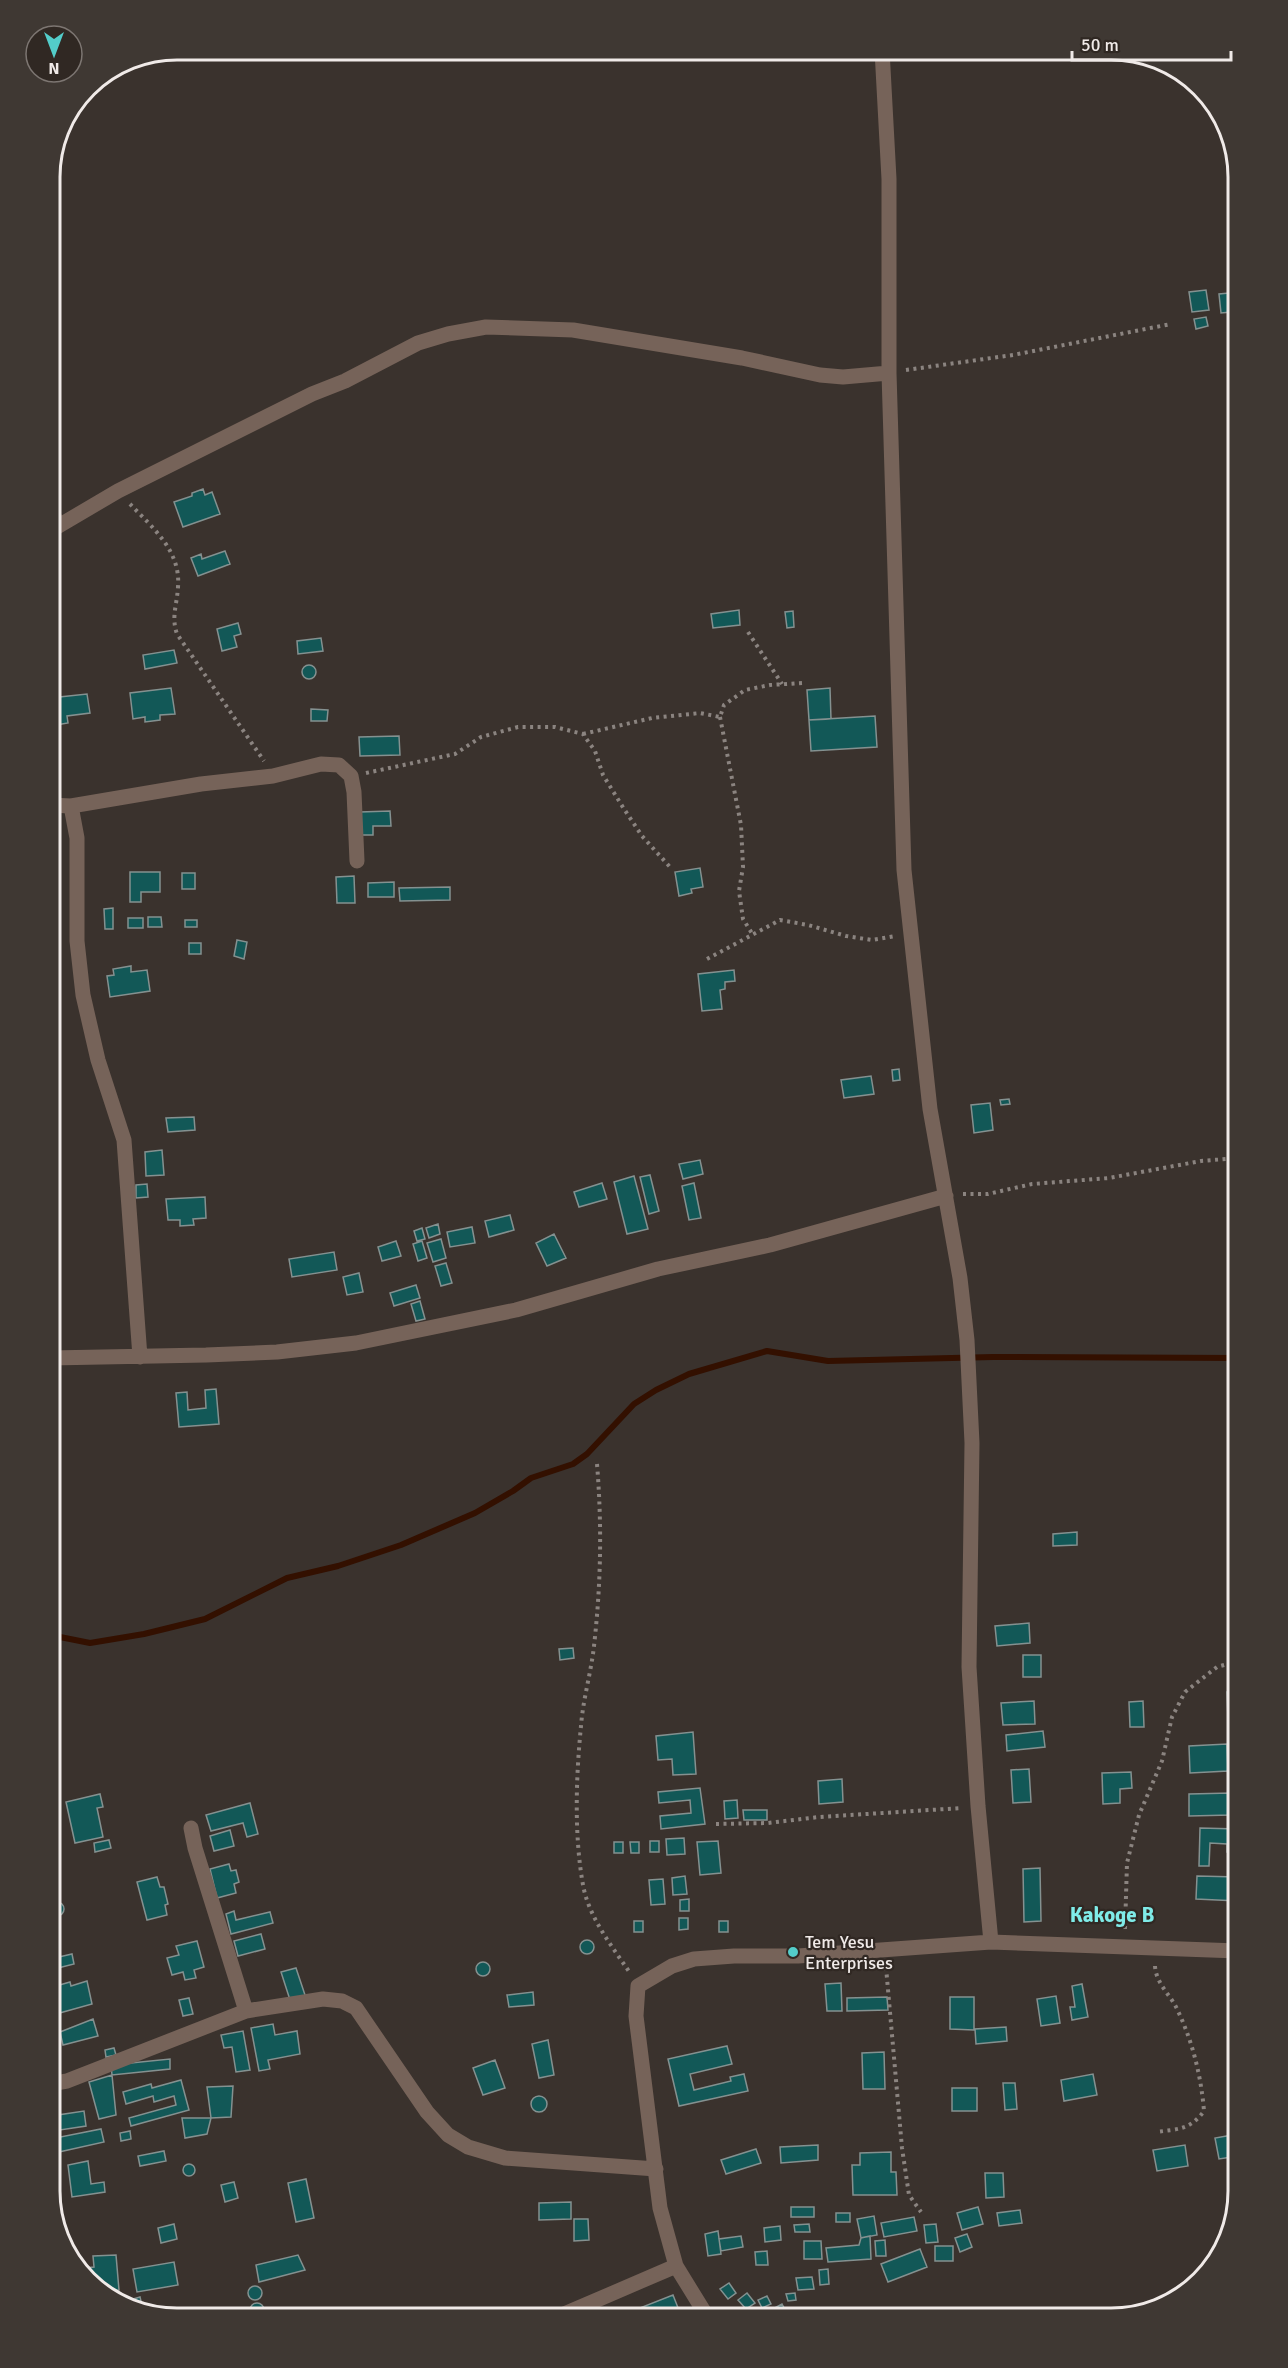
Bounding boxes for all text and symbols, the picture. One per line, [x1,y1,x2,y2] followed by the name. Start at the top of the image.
[24,24,84,84] north arrow
[1072,24,1231,62] scale bar
[1081,34,1119,56] text: 50 m
[48,58,60,78] text: N
[1070,1902,1154,1928] district label: Kakoge B
[805,1931,893,1974] place label: Tem Yesu Enterprises
[786,1945,800,1959] marker: Tem Yesu Enterprises

